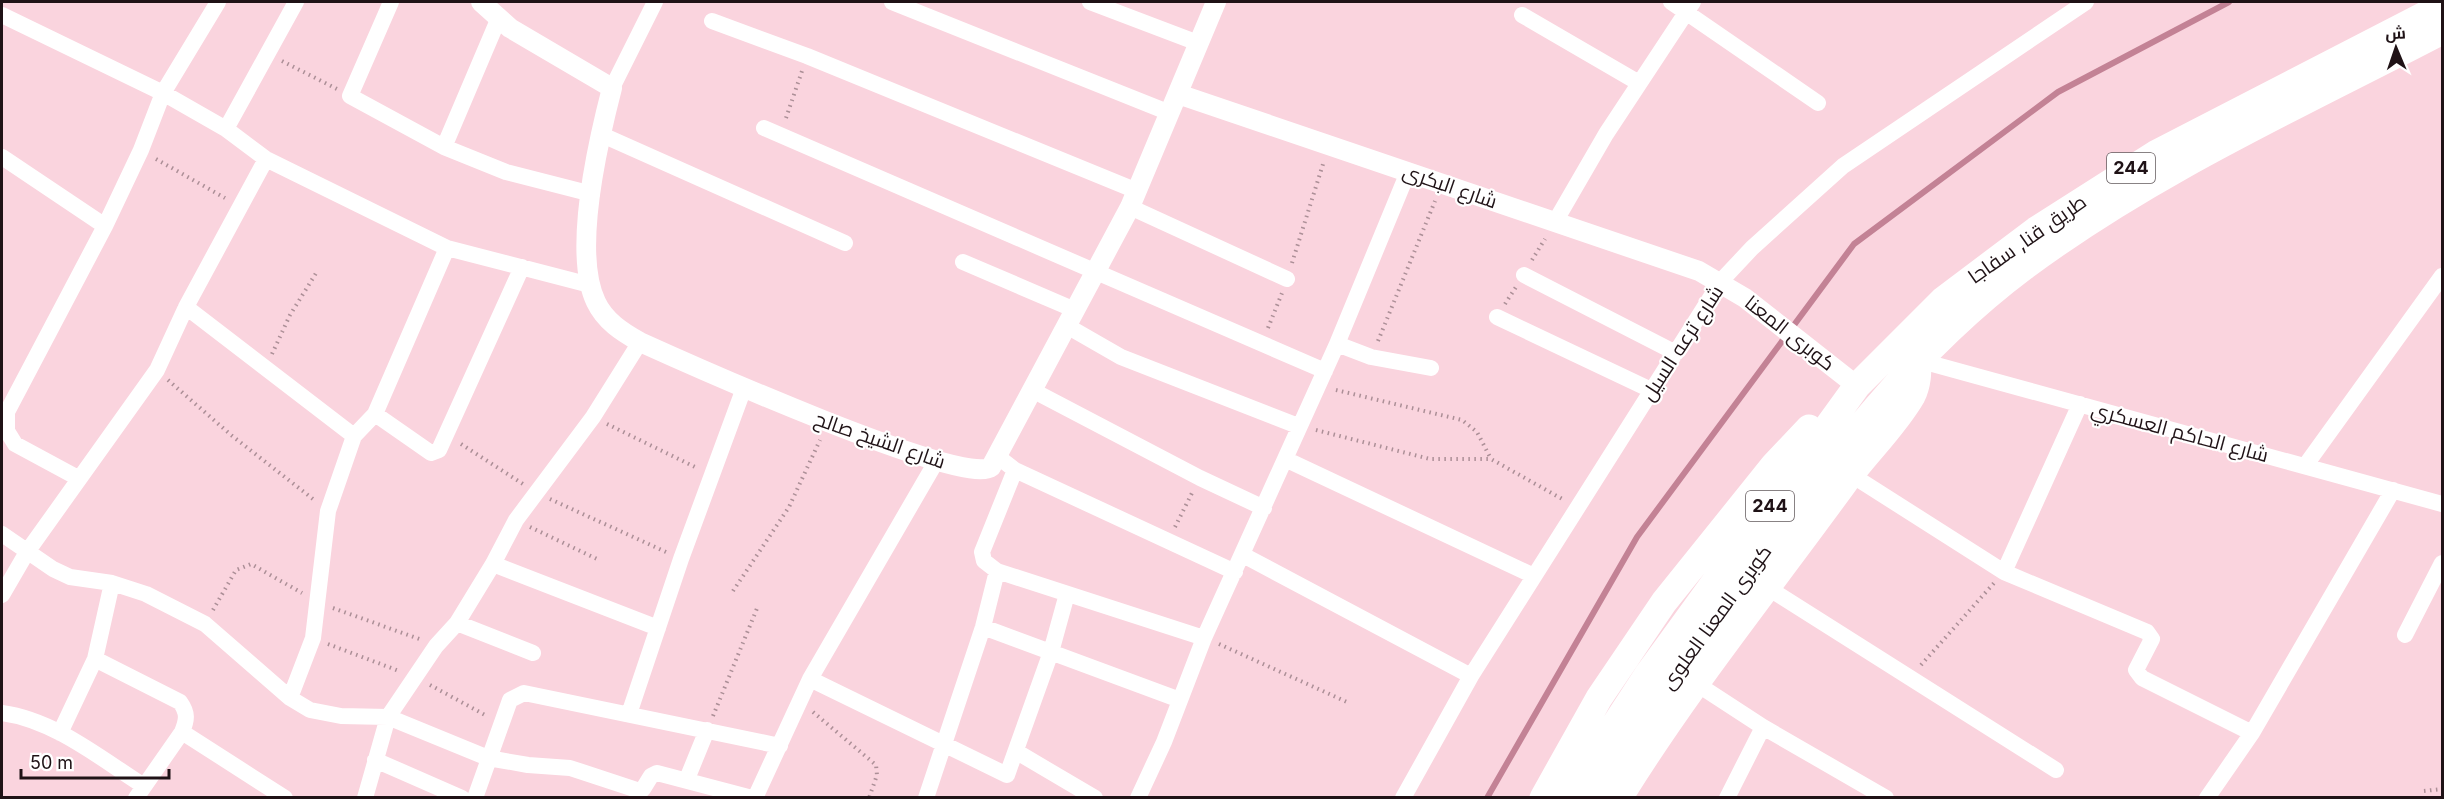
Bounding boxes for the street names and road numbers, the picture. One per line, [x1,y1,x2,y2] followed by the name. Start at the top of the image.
[2107,153,2155,183] road number: 244
[1399,159,1500,215] street label: شارع البكرى
[1963,189,2091,289] street label: طريق قنا, سفاجا
[1636,281,1730,406] street label: شارع ترعه السيل
[1740,290,1840,376] street label: كوبرى المعنا
[2088,397,2271,471] street label: شارع الحاكم العسكري
[811,406,949,476] street label: شارع الشيخ صالح
[1746,491,1794,521] road number: 244
[1656,540,1777,694] street label: كوبرى المعنا العلوى

